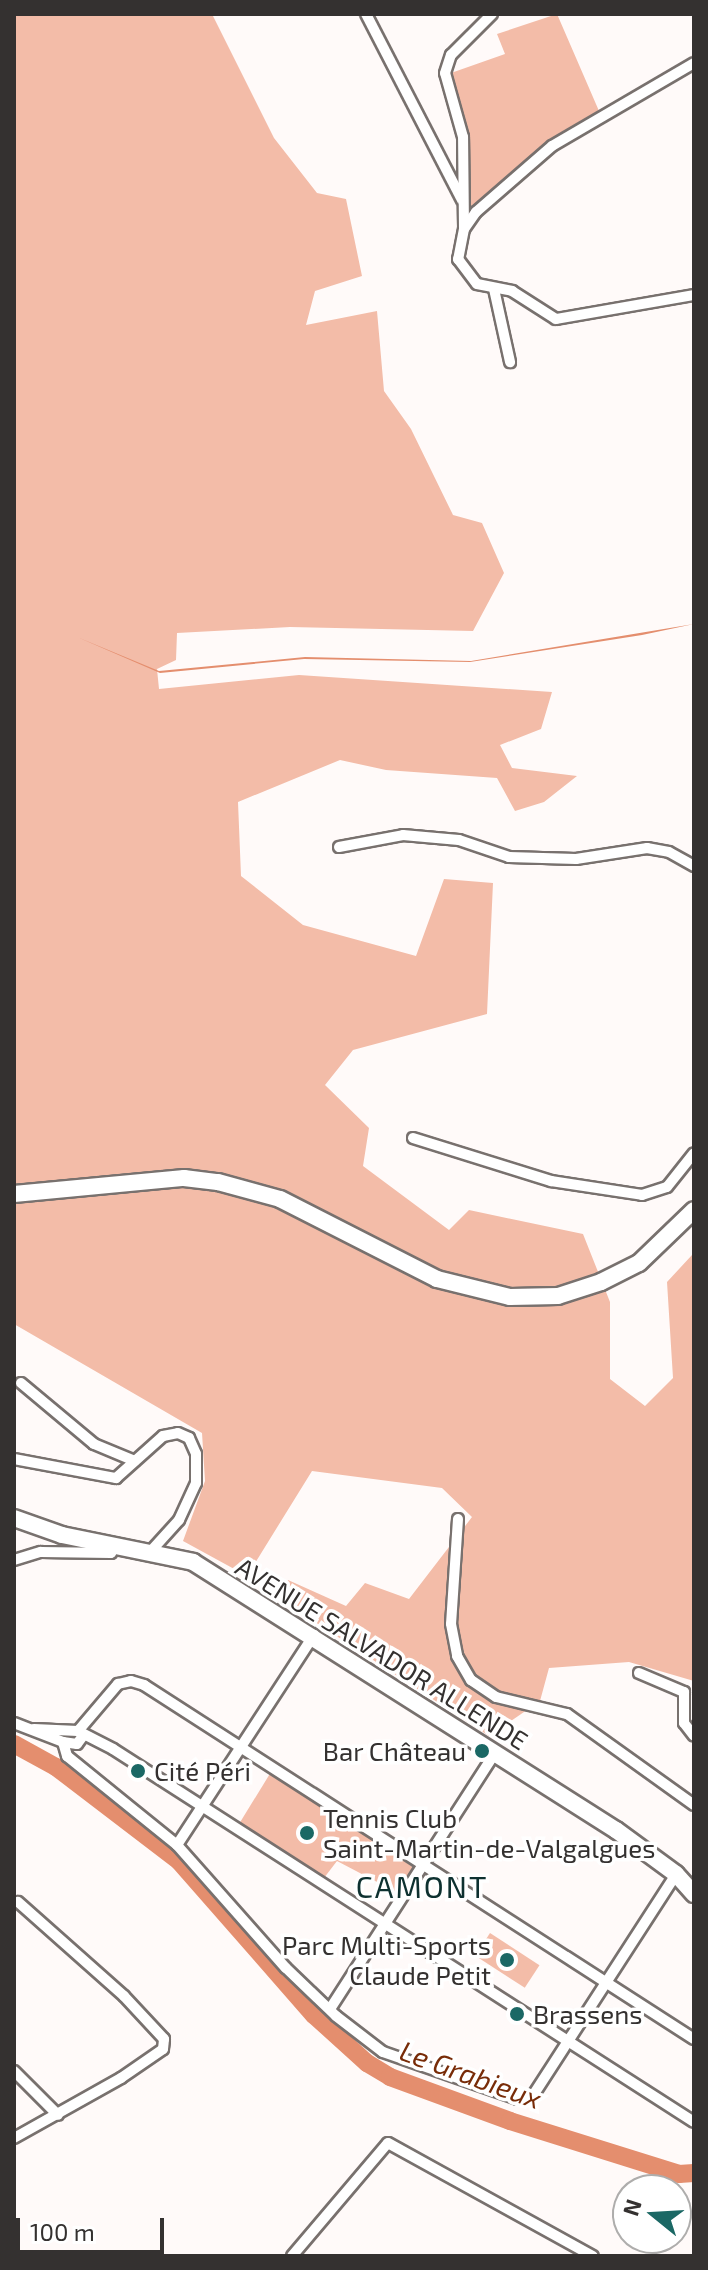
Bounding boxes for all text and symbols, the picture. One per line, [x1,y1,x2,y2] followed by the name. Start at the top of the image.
[230,1550,534,1756] street label: AVENUE SALVADOR ALLENDE
[322,1735,466,1767] place label: Bar Château
[473,1742,491,1760] marker: Bar Château
[154,1755,251,1787] place label: Cité Péri
[129,1762,147,1780] marker: Cité Péri
[323,1802,655,1864] place label: Tennis Club Saint-Martin-de-Valgalgues
[298,1824,316,1842] marker: Tennis Club Saint-Martin-de-Valgalgues
[356,1868,488,1904] district label: CAMONT
[282,1929,491,1990] place label: Parc Multi-Sports Claude Petit
[498,1951,516,1969] marker: Parc Multi-Sports Claude Petit
[533,1998,643,2030] place label: Brassens
[508,2005,526,2023] marker: Brassens
[396,2033,546,2115] water label: Le Grabieux
[612,2174,692,2254] north arrow
[616,2196,646,2219] text: N
[20,2202,168,2252] scale bar
[30,2217,95,2246] text: 100 m

